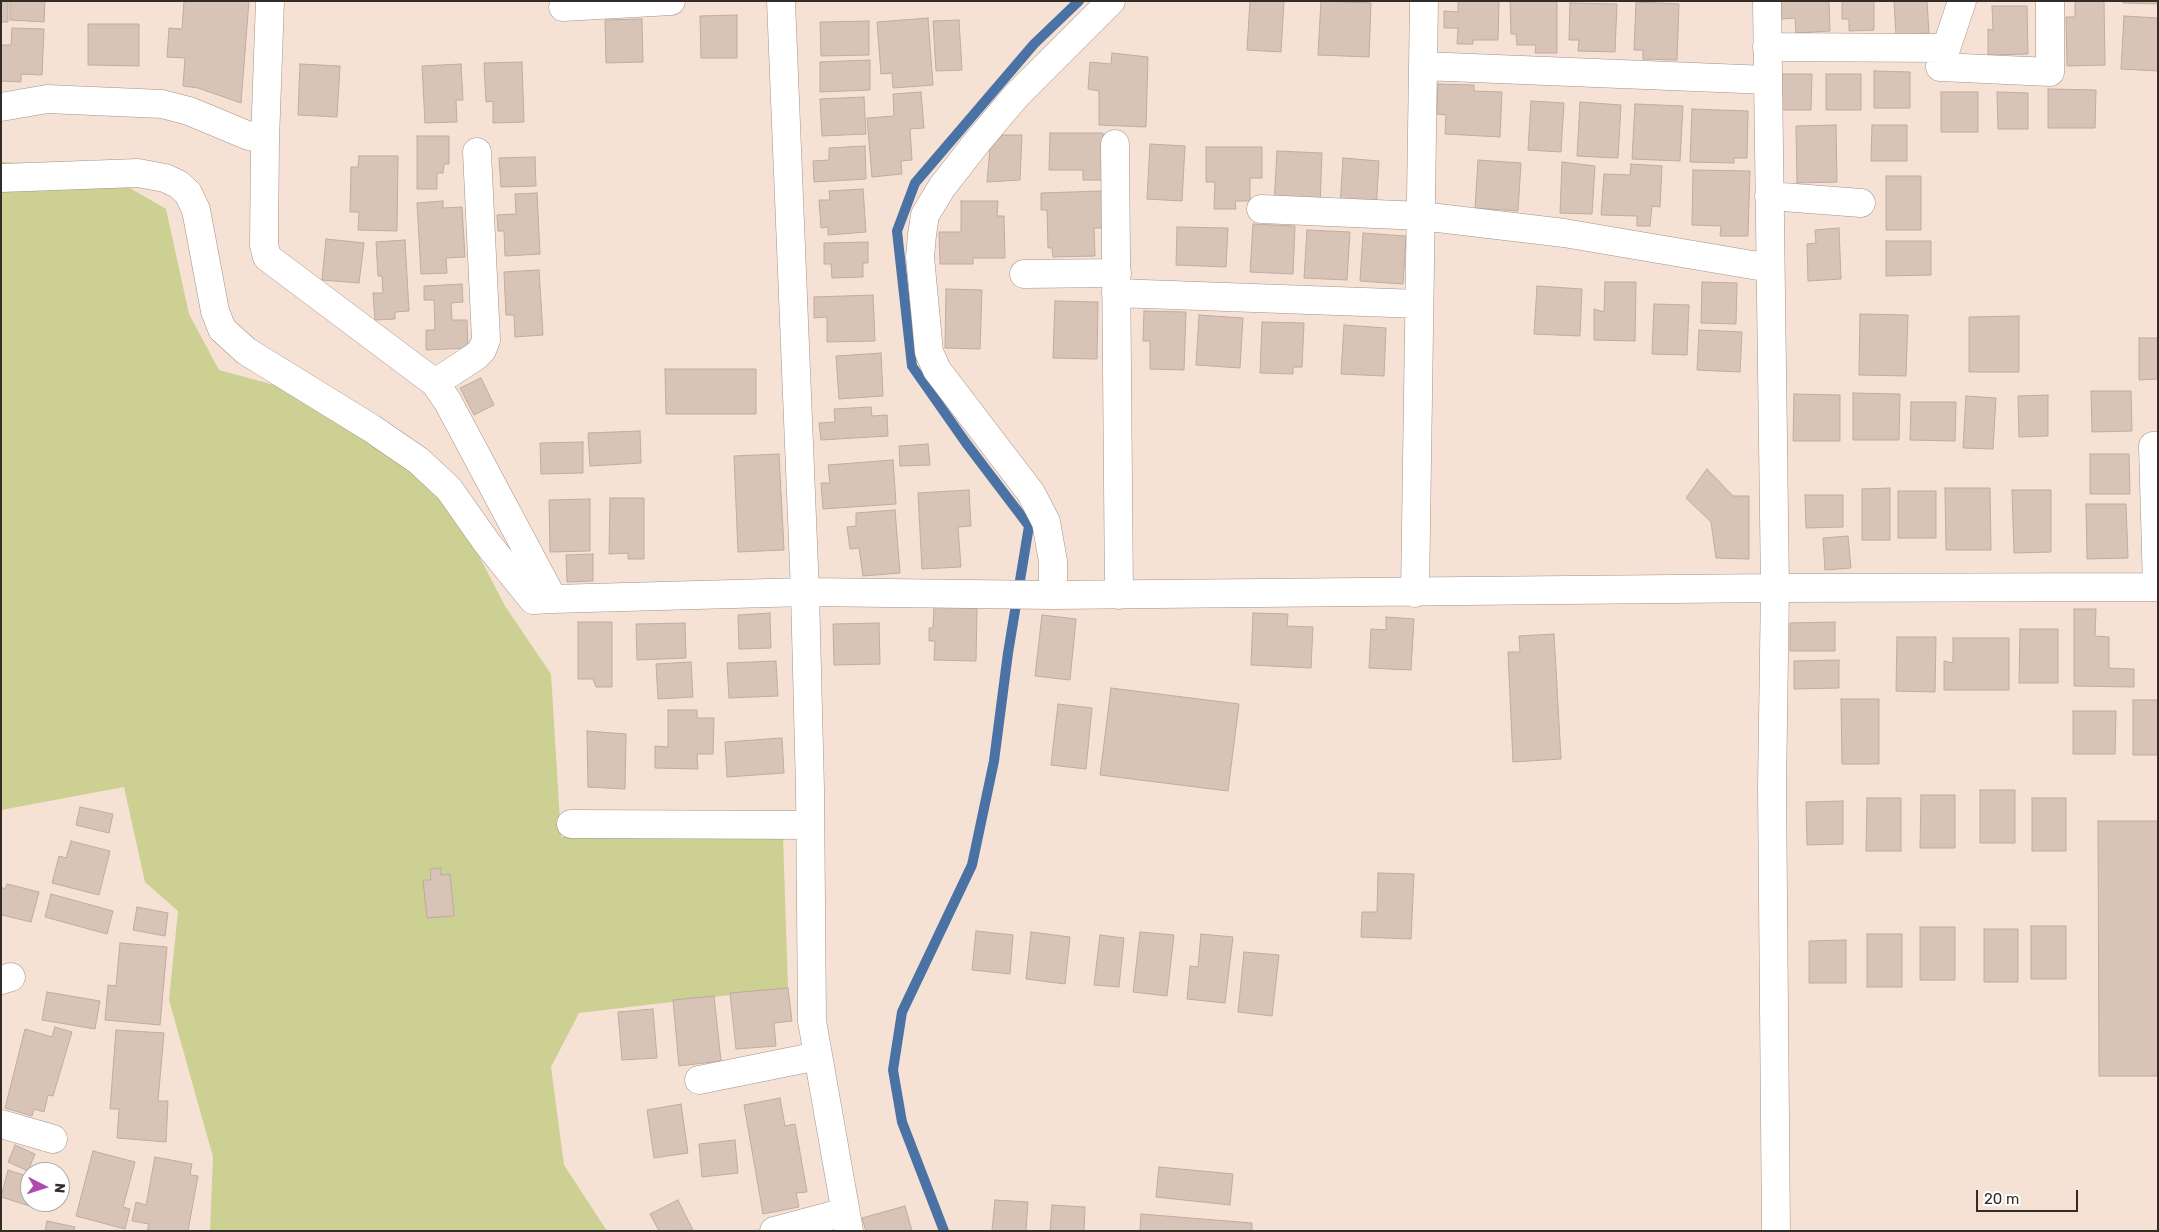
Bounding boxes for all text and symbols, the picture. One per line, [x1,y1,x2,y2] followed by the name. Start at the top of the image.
[20,1162,70,1212] north arrow
[1979,1180,2082,1212] scale bar
[51,1182,68,1194] text: N
[1984,1190,2019,1208] text: 20 m

